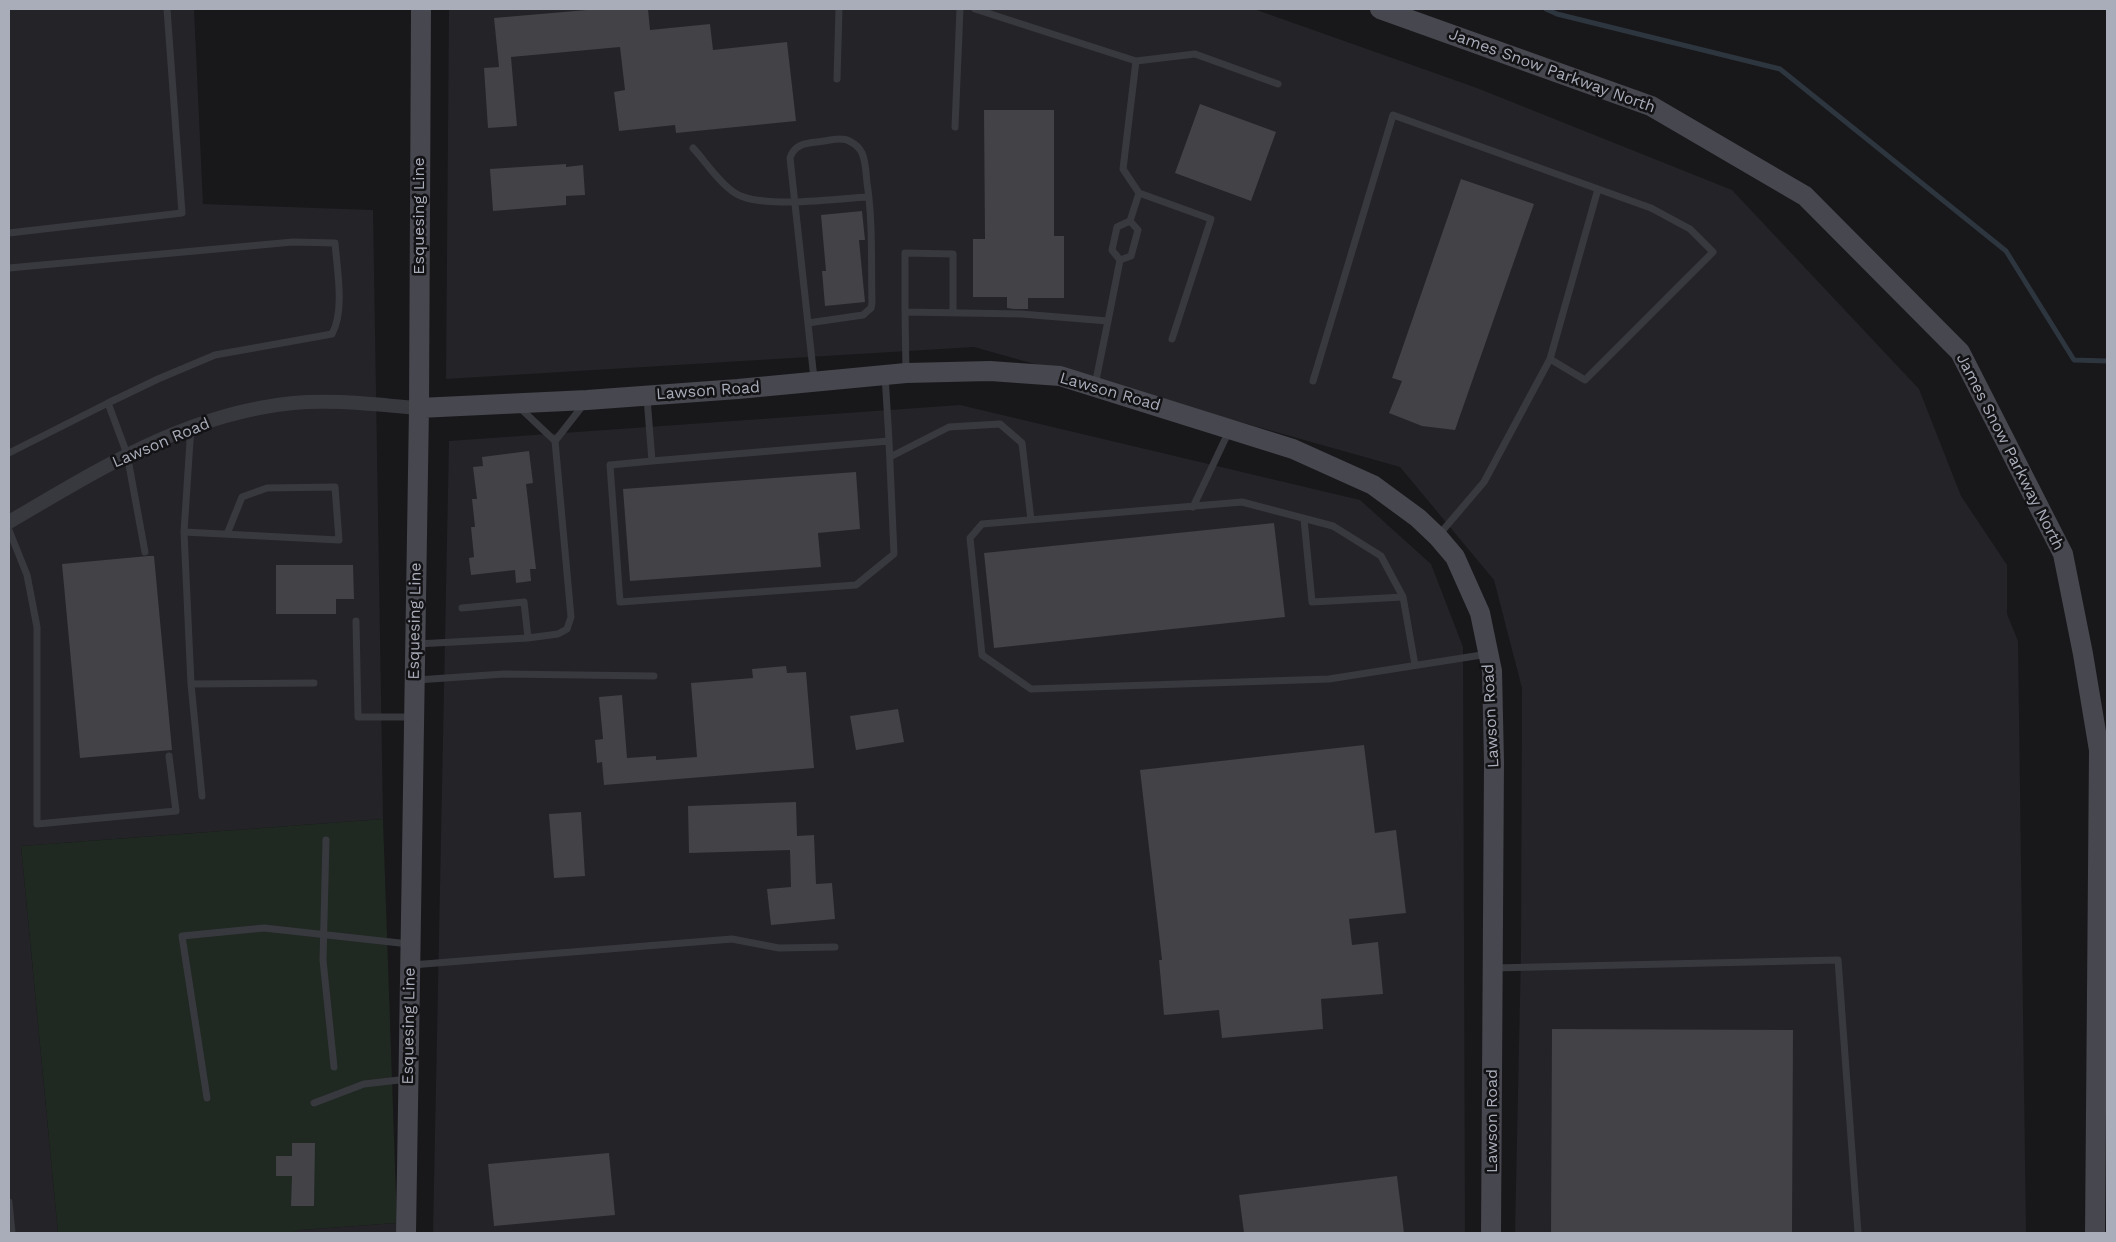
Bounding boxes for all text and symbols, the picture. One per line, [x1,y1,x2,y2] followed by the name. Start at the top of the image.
[1446,25,1658,117] street label: James Snow Parkway North
[409,157,429,275] street label: Esquesing Line
[1952,350,2068,554] street label: James Snow Parkway North
[1057,368,1163,416] street label: Lawson Road
[655,378,761,404] street label: Lawson Road
[109,414,213,472] street label: Lawson Road
[404,562,426,680] street label: Esquesing Line
[1479,664,1503,768] street label: Lawson Road
[398,967,420,1085] street label: Esquesing Line
[1482,1069,1502,1173] street label: Lawson Road

